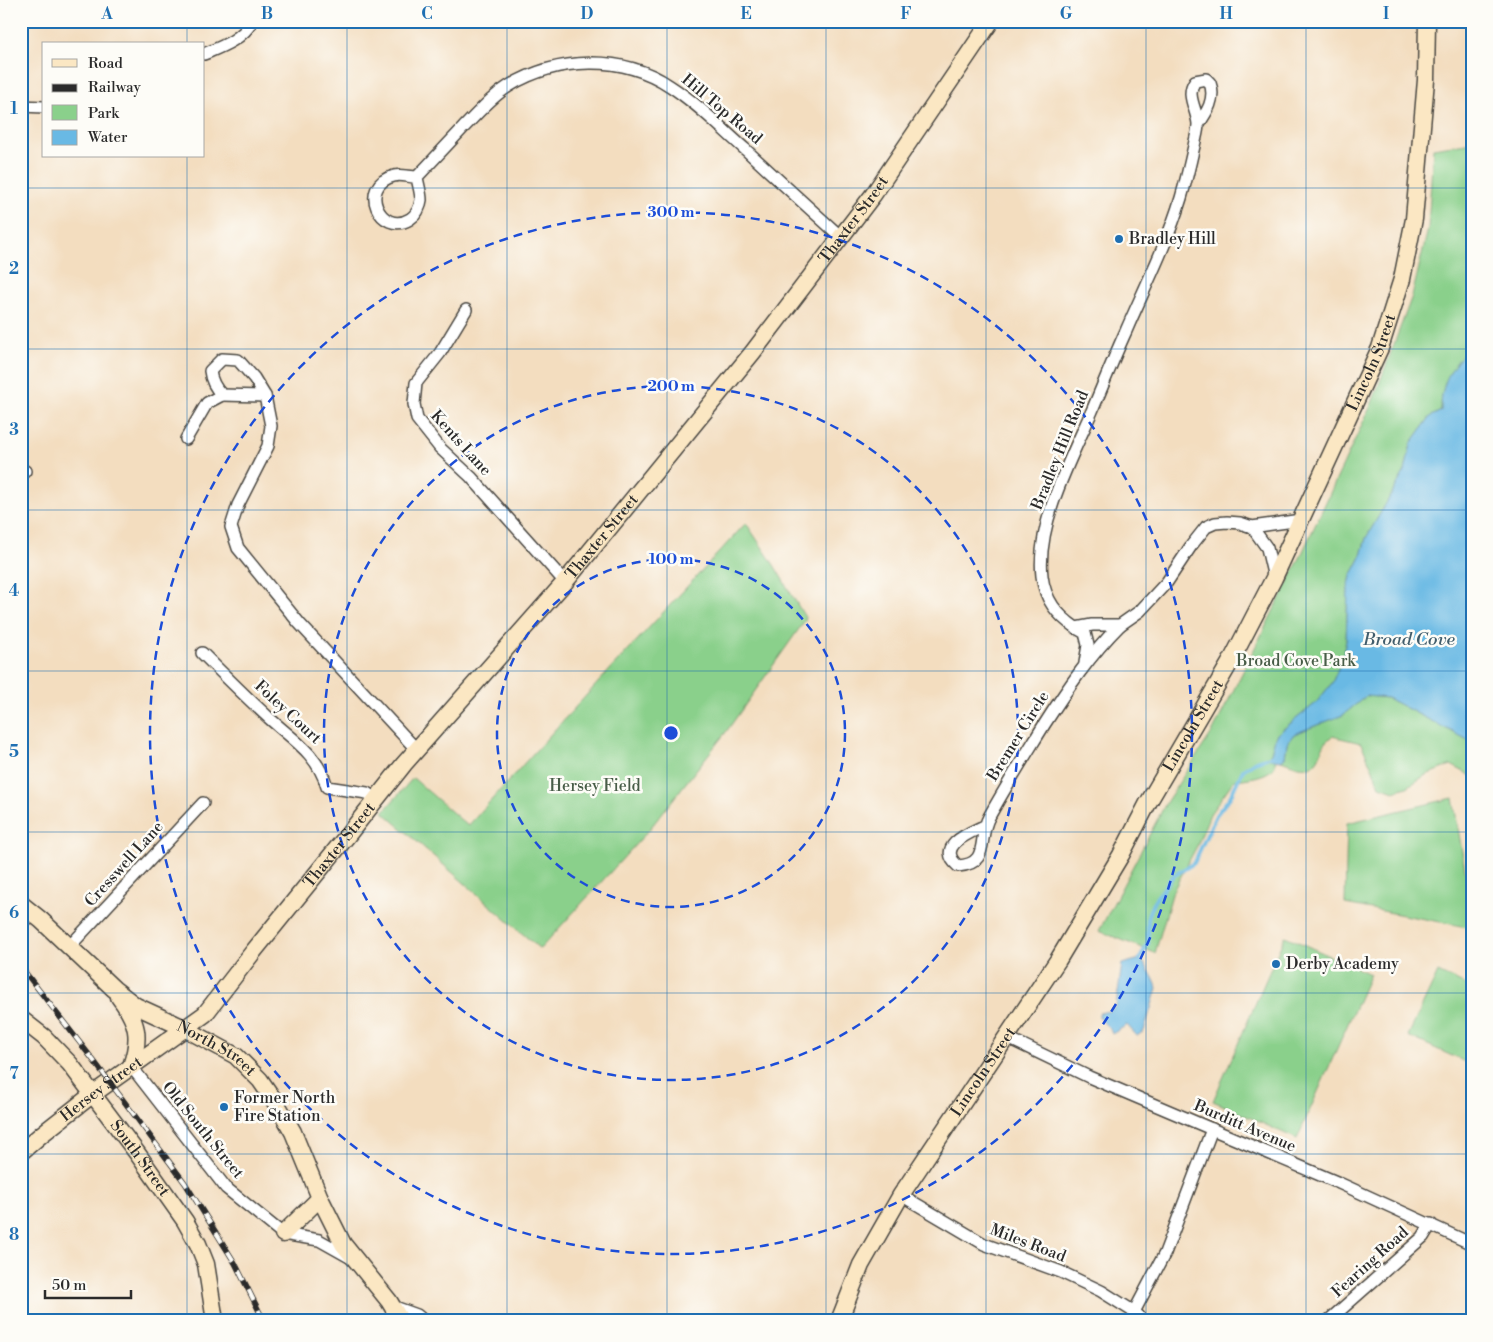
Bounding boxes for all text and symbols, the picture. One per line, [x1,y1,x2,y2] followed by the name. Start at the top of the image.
[100,4,113,24] text: A
[261,4,273,24] text: B
[421,4,433,24] text: C
[581,4,594,24] text: D
[740,4,752,24] text: E
[900,4,912,24] text: F
[1060,4,1073,24] text: G
[1219,4,1233,24] text: H
[1383,4,1389,24] text: I
[42,42,205,158] legend
[88,54,123,73] text: Road
[678,69,766,149] street label: Hill Top Road
[88,78,142,97] text: Railway
[10,99,18,119] text: 1
[88,104,120,123] text: Park
[87,128,128,147] text: Water
[814,172,893,267] street label: Thaxter Street
[648,203,695,222] text: 300 m
[1128,229,1216,249] place label: Bradley Hill
[1113,233,1125,245] marker: Bradley Hill
[9,259,19,279] text: 2
[1342,311,1400,414] street label: Lincoln Street
[647,377,695,396] text: 200 m
[1027,387,1093,514] street label: Bradley Hill Road
[426,406,496,480] street label: Kents Lane
[9,420,19,440] text: 3
[561,490,643,583] street label: Thaxter Street
[649,550,694,569] text: 100 m
[9,581,20,601] text: 4
[1362,628,1455,651] water label: Broad Cove
[1235,651,1357,671] park label: Broad Cove Park
[250,676,326,748] street label: Foley Court
[1158,676,1228,775] street label: Lincoln Street
[982,687,1054,785] street label: Bremer Circle
[662,724,680,742] centre of rings
[9,742,19,762] text: 5
[549,776,641,796] park label: Hersey Field
[299,798,380,892] street label: Thaxter Street
[80,817,168,911] street label: Cresswell Lane
[9,903,19,923] text: 6
[1286,954,1399,974] place label: Derby Academy
[1270,958,1282,970] marker: Derby Academy
[174,1016,261,1081] street label: North Street
[946,1023,1021,1120] street label: Lincoln Street
[56,1052,146,1126] street label: Hersey Street
[9,1064,19,1084] text: 7
[158,1077,248,1183] street label: Old South Street
[234,1088,336,1126] place label: Former North Fire Station
[1190,1095,1299,1156] street label: Burditt Avenue
[218,1101,230,1113] marker: Former North Fire Station
[106,1116,175,1200] street label: South Street
[987,1219,1069,1267] street label: Miles Road
[1328,1222,1412,1302] street label: Fearing Road
[9,1225,19,1245] text: 8
[45,1267,131,1299] scale bar
[52,1276,86,1295] text: 50 m

